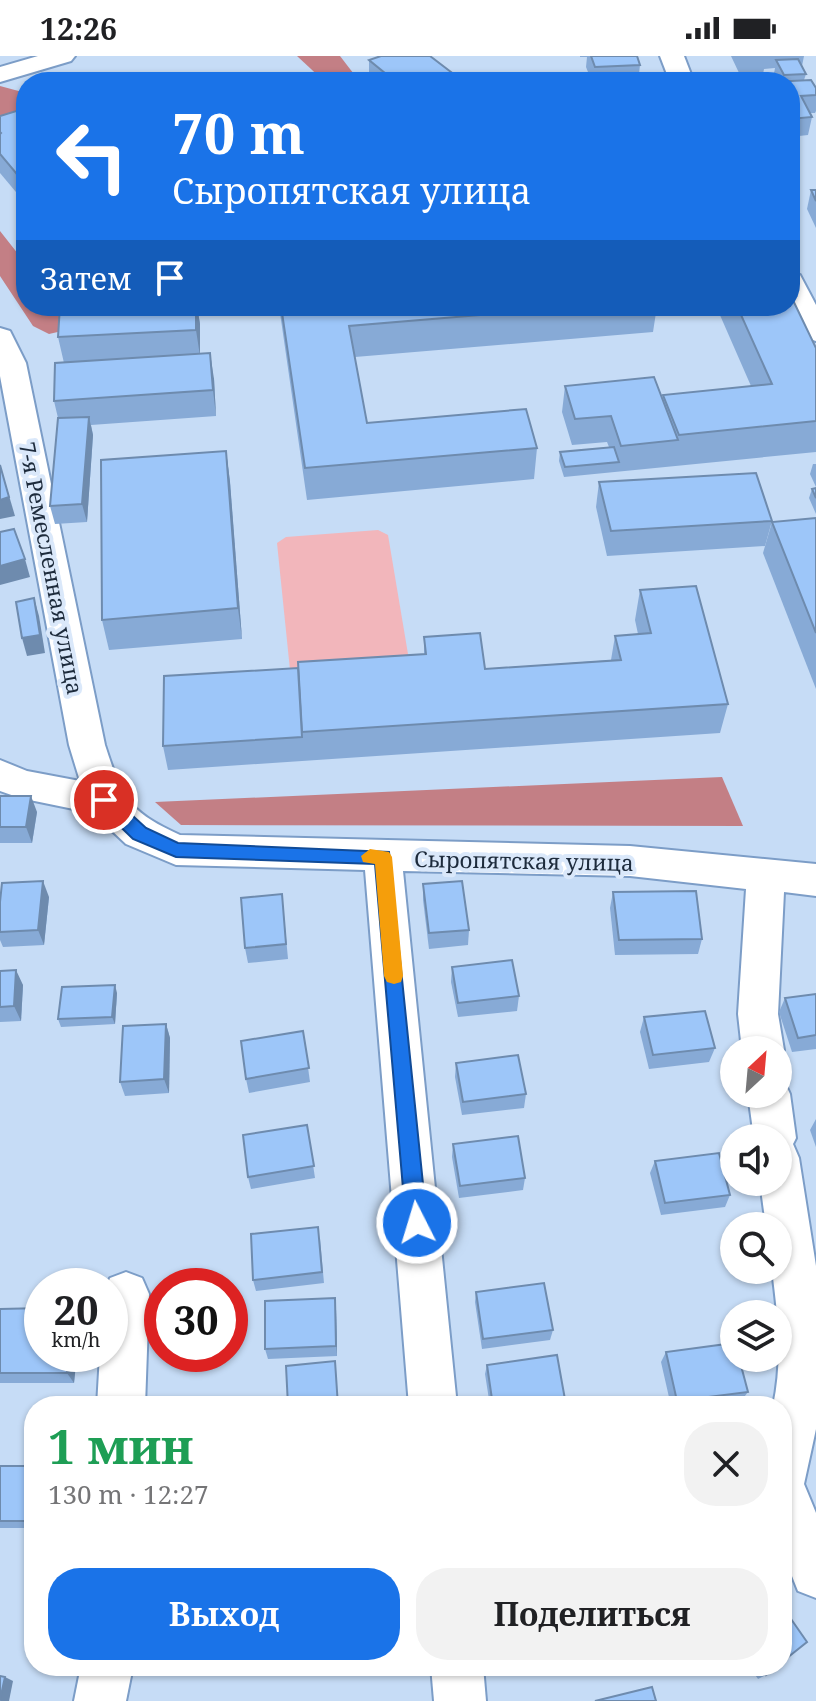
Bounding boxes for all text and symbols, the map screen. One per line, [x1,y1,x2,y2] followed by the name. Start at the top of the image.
[40,8,117,49] text: 12:26
[172,94,305,170] text: 70 m
[40,104,144,208] icon: left
[172,166,531,215] text: Сыропятская улица
[148,256,192,300] icon: arrive
[40,258,132,299] text: Затем
[13,439,91,697] street label: 7-я Ремесленная улица
[70,766,138,834] pin
[82,778,126,822] icon: arrive
[414,843,634,877] street label: Сыропятская улица
[720,1036,792,1108] north arrow
[720,1036,792,1372] map controls
[720,1124,792,1196] button: sound
[375,1181,459,1265] position arrow
[720,1212,792,1284] button: search
[144,1268,248,1372] speed limit sign: 30
[53,1282,99,1337] text: 20
[720,1300,792,1372] button: layers
[51,1326,101,1353] text: km/h
[48,1413,193,1478] text: 1 мин
[684,1422,768,1506] button: close
[48,1476,209,1512] text: 130 m · 12:27
[48,1568,400,1660] button: Выход
[416,1568,768,1660] button: Поделиться

